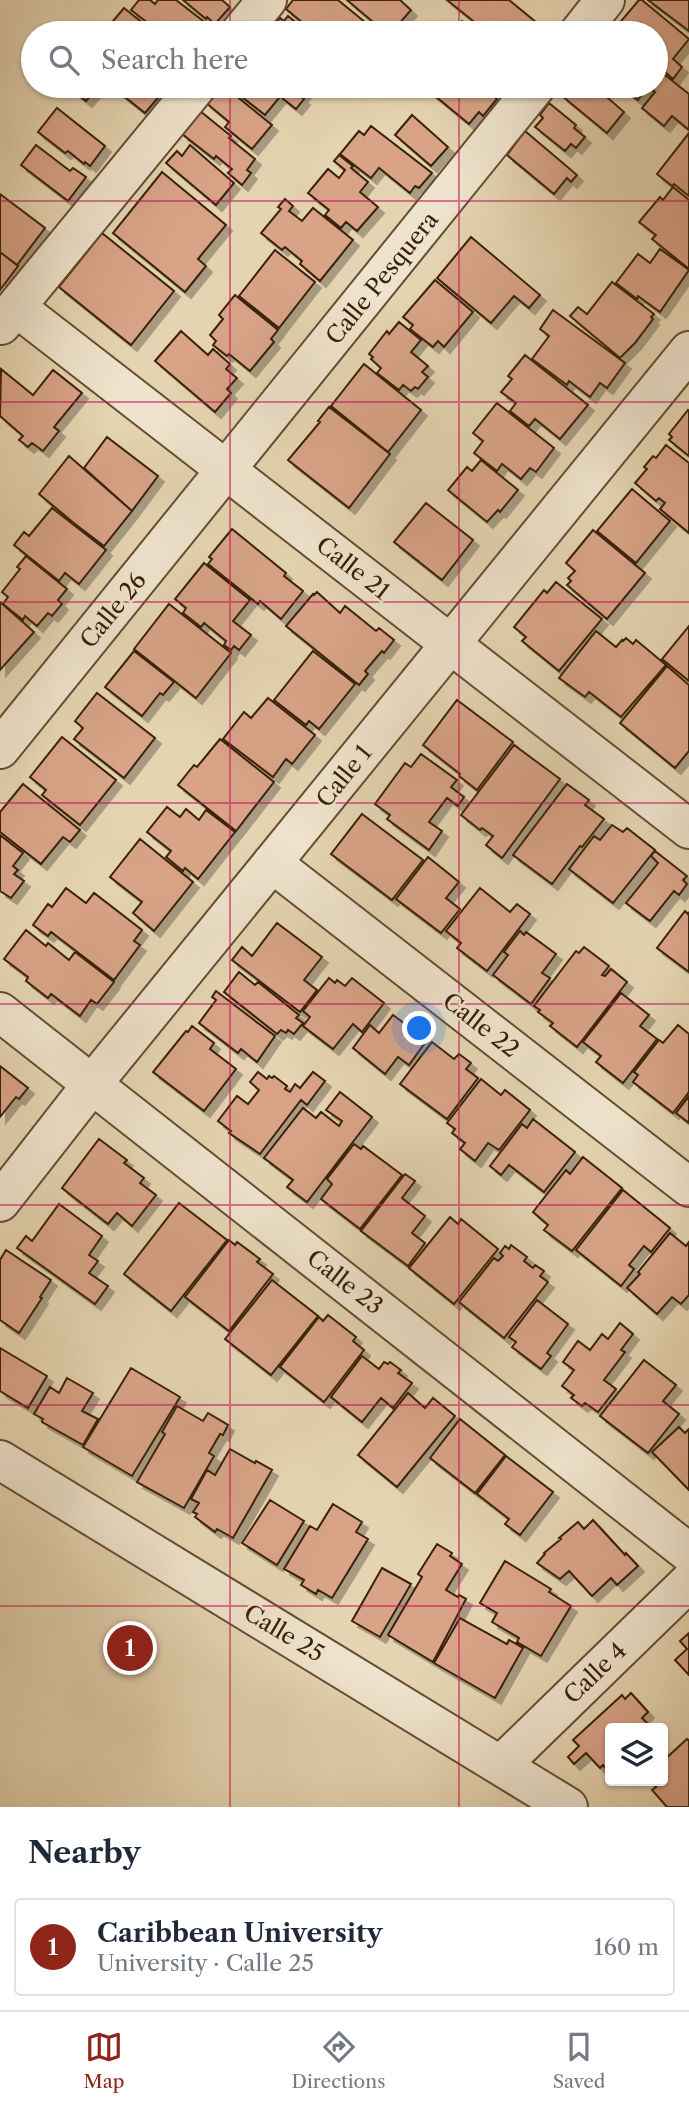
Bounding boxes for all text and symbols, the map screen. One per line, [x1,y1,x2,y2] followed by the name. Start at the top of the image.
[21,21,668,98] search box
[45,41,83,79] icon: search
[101,44,248,76] text: Search here
[320,205,445,350] street label: Calle Pesquera
[311,531,396,606] street label: Calle 21
[74,567,152,653] street label: Calle 26
[310,739,378,813] street label: Calle 1
[437,987,525,1063] street label: Calle 22
[402,1011,436,1045] your location
[302,1244,388,1320] street label: Calle 23
[239,1598,329,1668] street label: Calle 25
[107,1622,153,1674] pin: 1
[558,1637,632,1709] street label: Calle 4
[605,1723,668,1786] map controls
[605,1723,668,1786] button: layers
[28,1834,141,1871] text: Nearby
[97,1917,382,1949] text: Caribbean University
[48,1933,58,1961] text: 1
[594,1933,659,1961] text: 160 m
[97,1949,314,1977] text: University · Calle 25
[84,2028,124,2093] tab: Map
[292,2028,385,2093] tab: Directions
[553,2028,605,2093] tab: Saved

